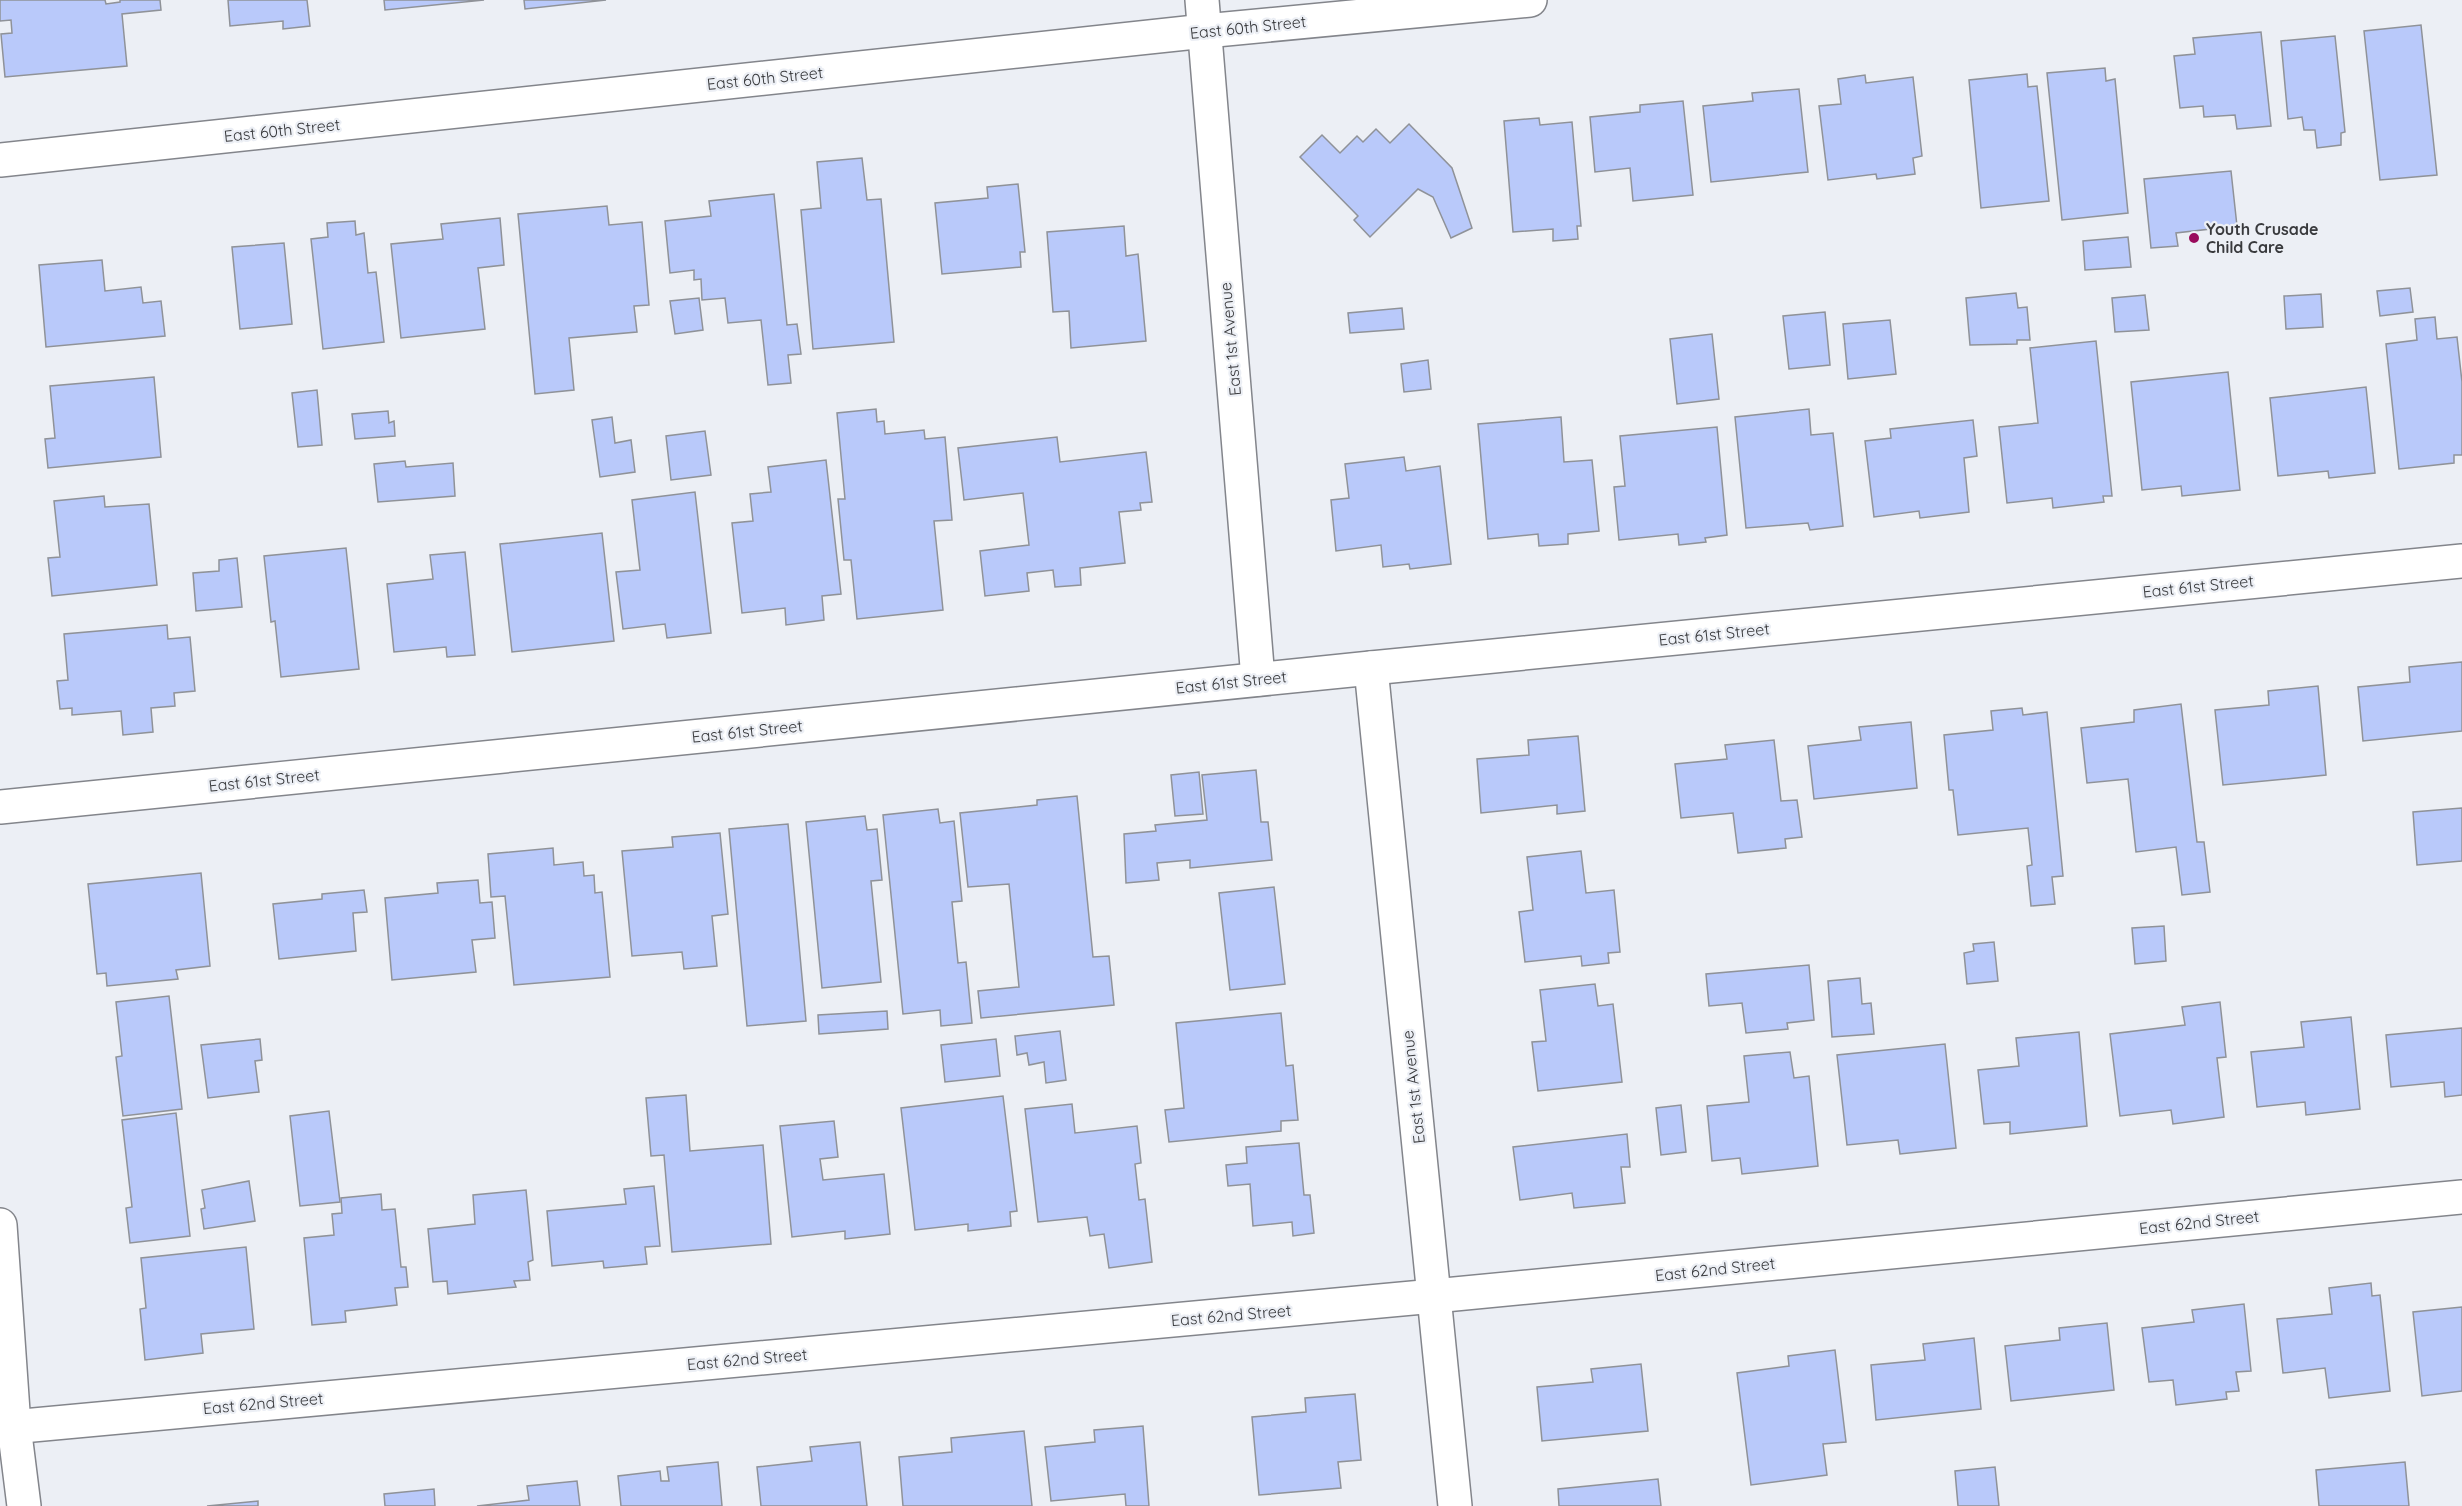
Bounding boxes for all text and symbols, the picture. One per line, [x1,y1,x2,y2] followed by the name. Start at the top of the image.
[1189,11,1307,43] street label: East 60th Street
[706,62,824,94] street label: East 60th Street
[223,114,341,146] street label: East 60th Street
[2206,219,2318,257] place label: Youth Crusade Child Care
[2187,231,2201,245] marker: Youth Crusade Child Care
[1215,281,1245,397] street label: East 1st Avenue
[2141,570,2255,602] street label: East 61st Street
[1657,618,1771,650] street label: East 61st Street
[1174,666,1288,698] street label: East 61st Street
[690,715,804,747] street label: East 61st Street
[207,764,321,796] street label: East 61st Street
[1397,1029,1429,1145] street label: East 1st Avenue
[2138,1206,2260,1238] street label: East 62nd Street
[1654,1253,1776,1285] street label: East 62nd Street
[1170,1300,1292,1330] street label: East 62nd Street
[686,1344,808,1374] street label: East 62nd Street
[202,1388,324,1418] street label: East 62nd Street

